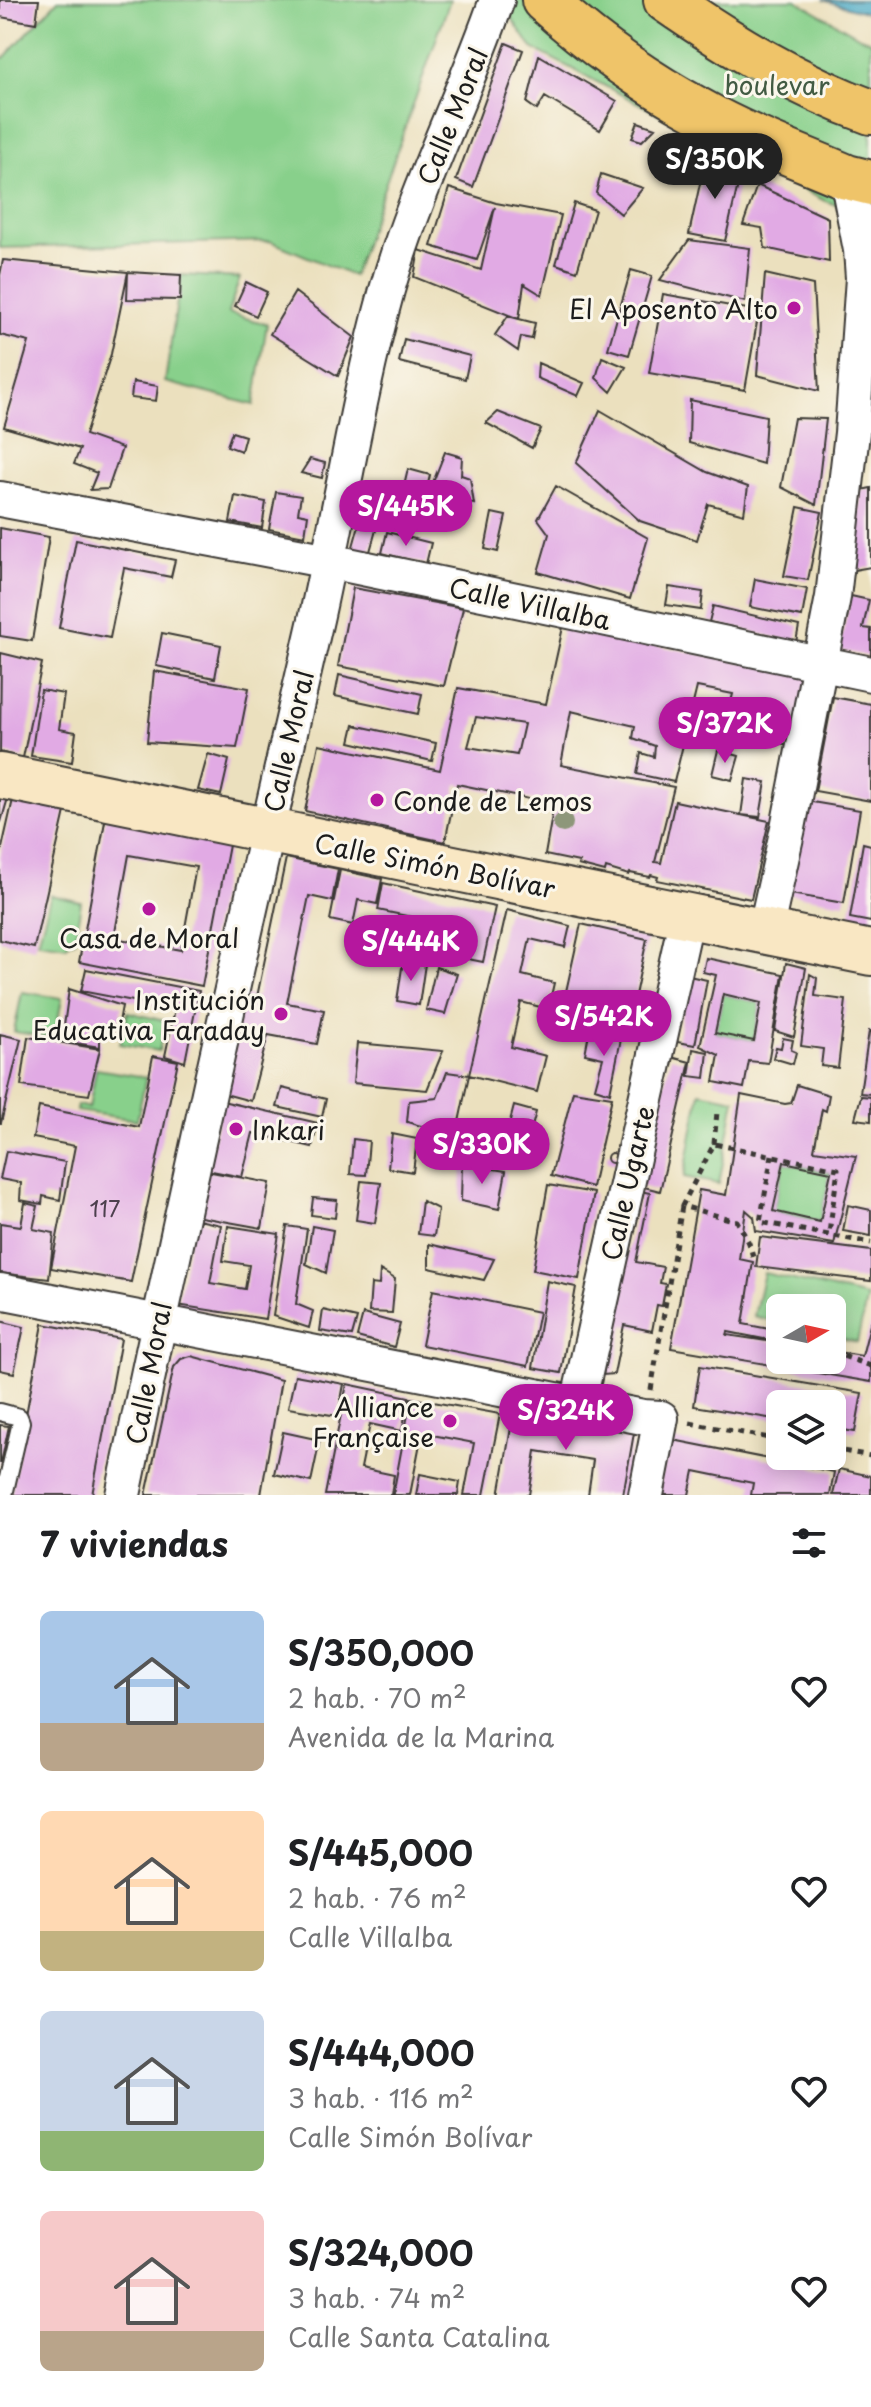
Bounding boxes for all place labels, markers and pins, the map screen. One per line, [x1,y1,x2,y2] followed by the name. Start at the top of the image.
[650,133,780,201] pin: S/350K
[569,289,778,328] place label: El Aposento Alto
[785,299,803,317] marker: El Aposento Alto
[341,480,471,548] pin: S/445K
[660,697,790,765] pin: S/372K
[393,781,592,820] place label: Conde de Lemos
[368,791,386,809] marker: Conde de Lemos
[140,900,158,918] marker: Casa de Moral
[346,915,476,983] pin: S/444K
[59,918,239,957] place label: Casa de Moral
[33,980,265,1049] place label: Institución Educativa Faraday
[539,990,669,1058] pin: S/542K
[272,1005,290,1023] marker: Institución Educativa Faraday
[252,1110,325,1149] place label: Inkari
[417,1118,547,1186] pin: S/330K
[227,1120,245,1138] marker: Inkari
[501,1384,631,1452] pin: S/324K
[312,1387,434,1456] place label: Alliance Française
[441,1412,459,1430] marker: Alliance Française

